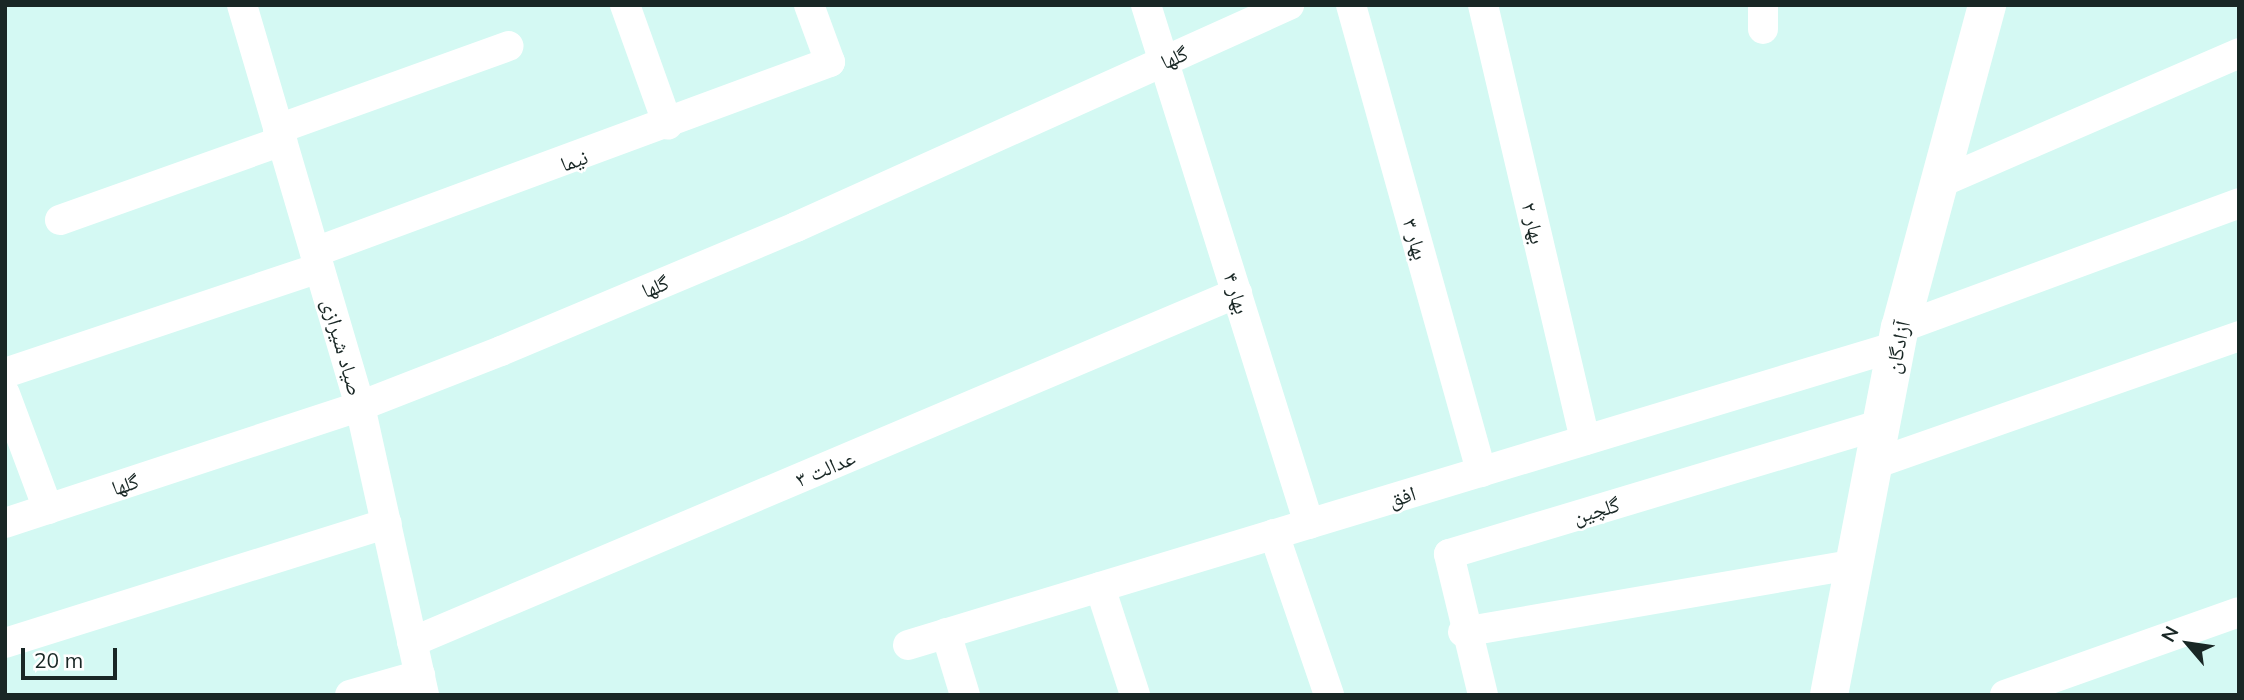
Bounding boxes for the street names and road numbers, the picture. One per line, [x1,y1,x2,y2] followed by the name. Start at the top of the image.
[1156,40,1192,74] street label: گلها
[557,143,591,177] street label: نیما
[1517,200,1551,246] street label: بهار ۲
[1398,215,1434,263] street label: بهار ۳
[638,269,672,303] street label: گلها
[1219,269,1255,317] street label: بهار ۴
[317,296,369,398] street label: صیاد شیرازی
[1879,318,1915,376] street label: آزادگان
[792,444,858,492] street label: عدالت ۳
[108,468,142,500] street label: گلها
[1385,480,1419,512] street label: افق
[1570,491,1622,529] street label: گلچین

